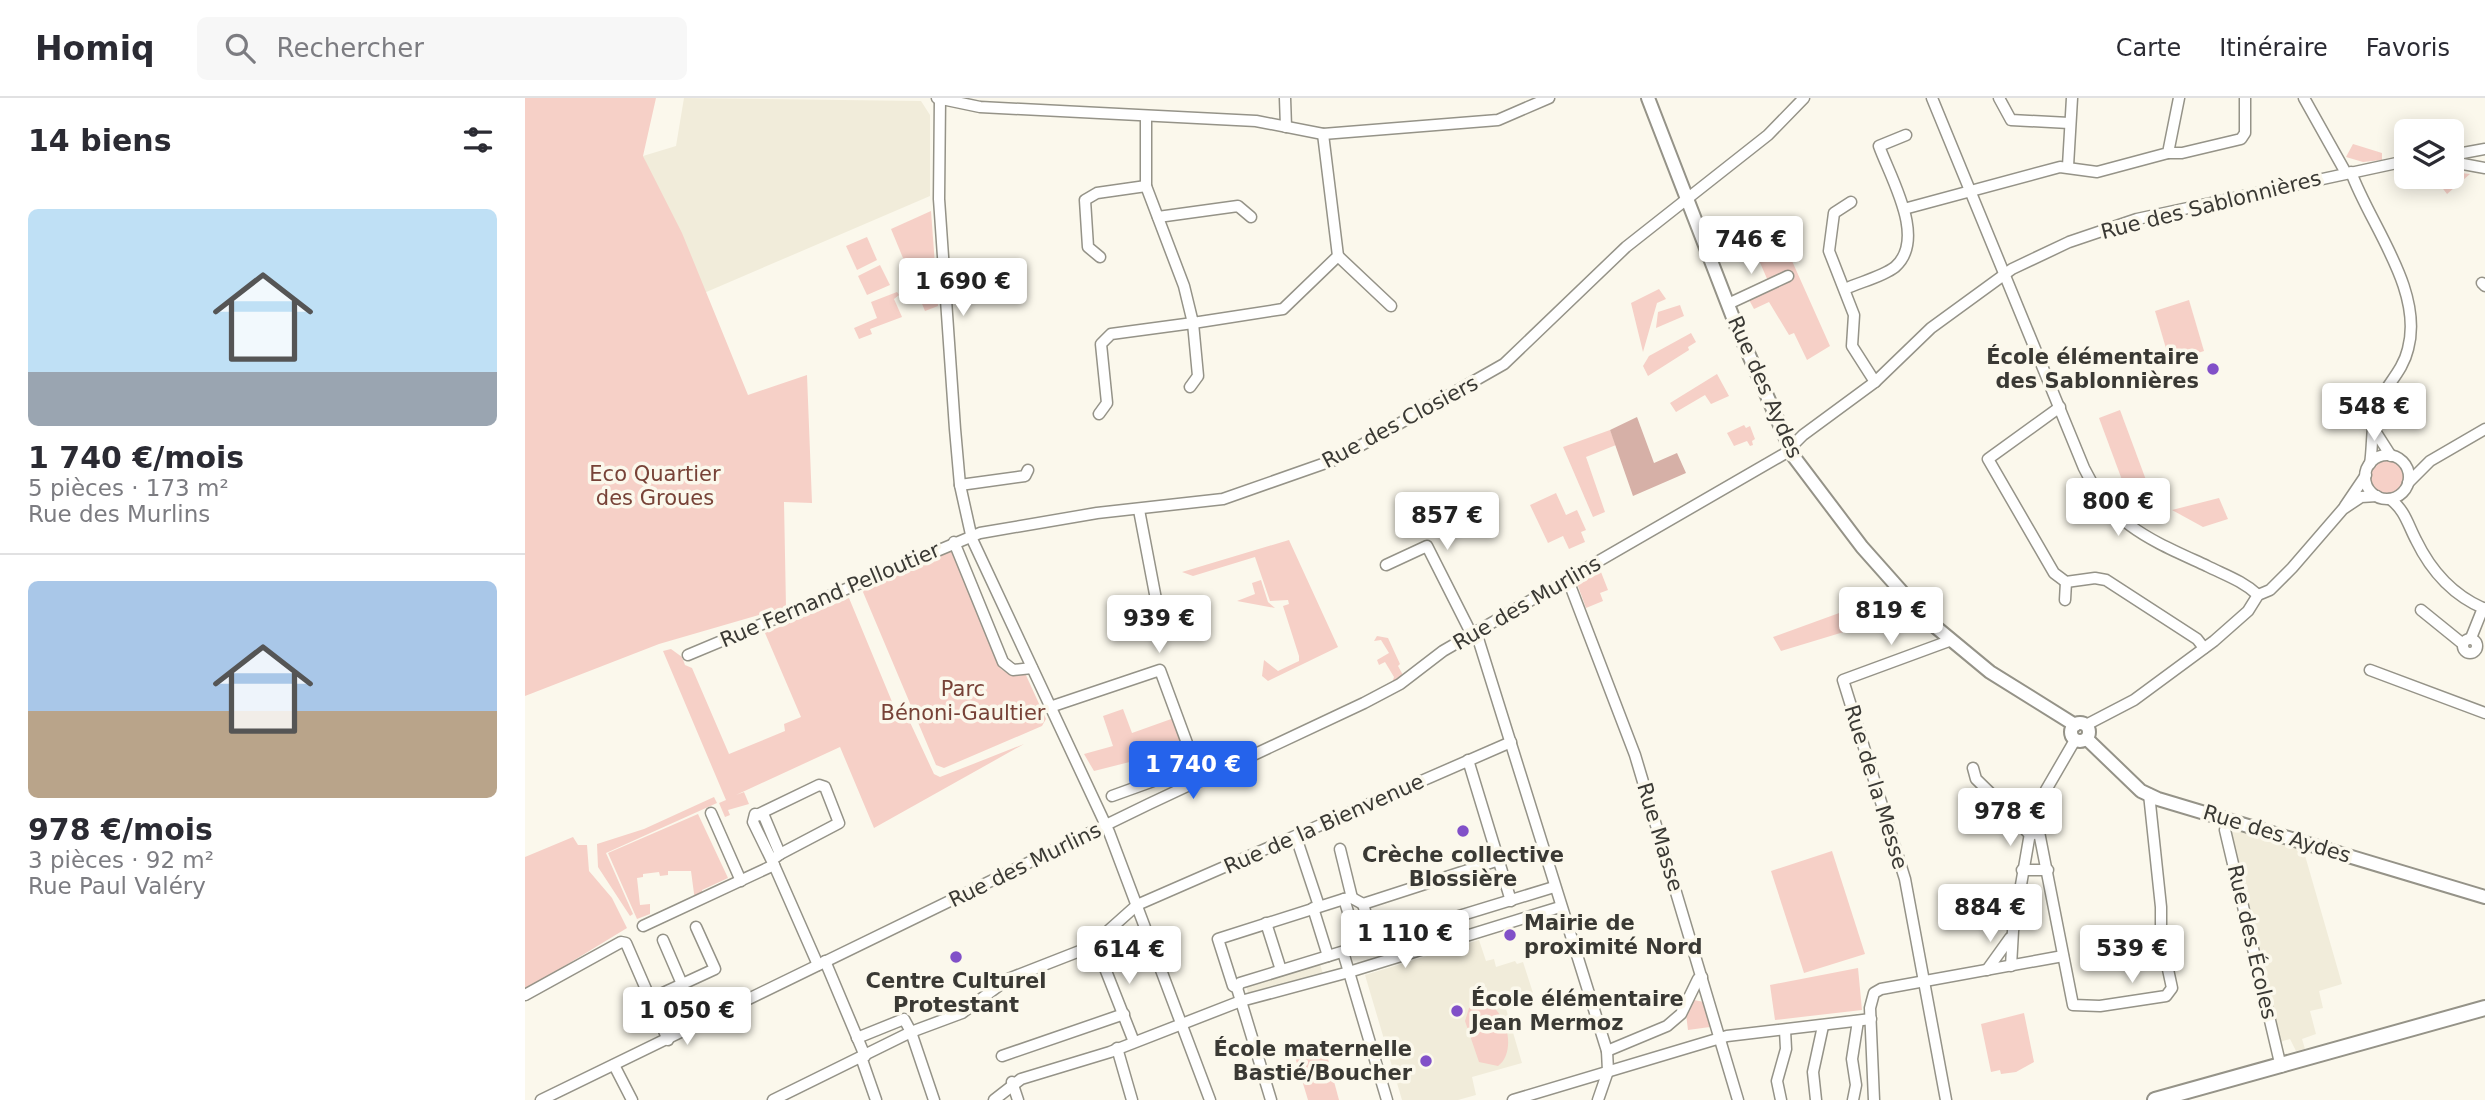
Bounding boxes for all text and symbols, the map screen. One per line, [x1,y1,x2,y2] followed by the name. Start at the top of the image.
[197,17,687,80] search box
[35,29,155,68] text: Homiq
[221,29,259,67] icon: search
[277,33,424,63] text: Rechercher
[2116,34,2181,62] text: Carte
[2219,34,2328,62] text: Itinéraire
[2366,34,2450,62] text: Favoris
[2394,119,2464,189] map controls
[2394,119,2464,189] button: layers
[459,121,497,159] icon: filters
[28,123,172,158] text: 14 biens
[2098,166,2324,244] street label: Rue des Sablonnières
[1702,216,1800,276] pin: 746 €
[1715,226,1787,252] text: 746 €
[200,254,326,380] icon: home
[898,258,1028,318] pin: 1 690 €
[915,268,1011,294] text: 1 690 €
[1723,312,1807,462] street label: Rue des Aydes
[1986,344,2199,393] place label: École élémentaire des Sablonnières
[2205,361,2221,377] marker: École élémentaire des Sablonnières
[1318,371,1482,473] street label: Rue des Closiers
[2325,384,2423,443] pin: 548 €
[2338,393,2410,419] text: 548 €
[28,440,244,475] text: 1 740 €/mois
[589,462,721,510] park label: Eco Quartier des Groues
[28,475,229,501] text: 5 pièces · 173 m²
[2069,478,2167,538] pin: 800 €
[2082,488,2154,514] text: 800 €
[1398,492,1496,552] pin: 857 €
[28,501,210,527] text: Rue des Murlins
[1411,502,1483,528] text: 857 €
[716,538,944,652] street label: Rue Fernand Pelloutier
[1449,551,1605,655] street label: Rue des Murlins
[1842,588,1940,647] pin: 819 €
[1110,596,1208,655] pin: 939 €
[1855,597,1927,623] text: 819 €
[1123,605,1195,631] text: 939 €
[200,626,326,752] icon: home
[881,677,1046,725] park label: Parc Bénoni-Gaultier
[1840,702,1912,872] street label: Rue de la Messe
[1128,742,1258,801] pin: 1 740 €
[1145,751,1241,777] text: 1 740 €
[1220,769,1428,879] street label: Rue de la Bienvenue
[1632,780,1688,894] street label: Rue Masse
[1961,788,2059,848] pin: 978 €
[1974,798,2046,824] text: 978 €
[2200,800,2354,868] street label: Rue des Aydes
[28,812,213,847] text: 978 €/mois
[945,818,1105,912] street label: Rue des Murlins
[1455,823,1471,839] marker: Crèche collective Blossière
[1362,843,1564,891] place label: Crèche collective Blossière
[28,847,214,873] text: 3 pièces · 92 m²
[2223,862,2282,1022] street label: Rue des Écoles
[28,873,206,899] text: Rue Paul Valéry
[1941,884,2039,944] pin: 884 €
[1954,894,2026,920] text: 884 €
[1340,910,1470,970] pin: 1 110 €
[1524,911,1703,959] place label: Mairie de proximité Nord
[1357,920,1453,946] text: 1 110 €
[1080,926,1178,986] pin: 614 €
[2083,926,2181,985] pin: 539 €
[1502,927,1518,943] marker: Mairie de proximité Nord
[2096,935,2168,961] text: 539 €
[1093,936,1165,962] text: 614 €
[948,949,964,965] marker: Centre Culturel Protestant
[866,969,1046,1017] place label: Centre Culturel Protestant
[1469,986,1684,1035] place label: École élémentaire Jean Mermoz
[622,988,752,1047] pin: 1 050 €
[639,997,735,1023] text: 1 050 €
[1449,1003,1465,1019] marker: École élémentaire Jean Mermoz
[1214,1036,1413,1085] place label: École maternelle Bastié/Boucher
[1418,1053,1434,1069] marker: École maternelle Bastié/Boucher

